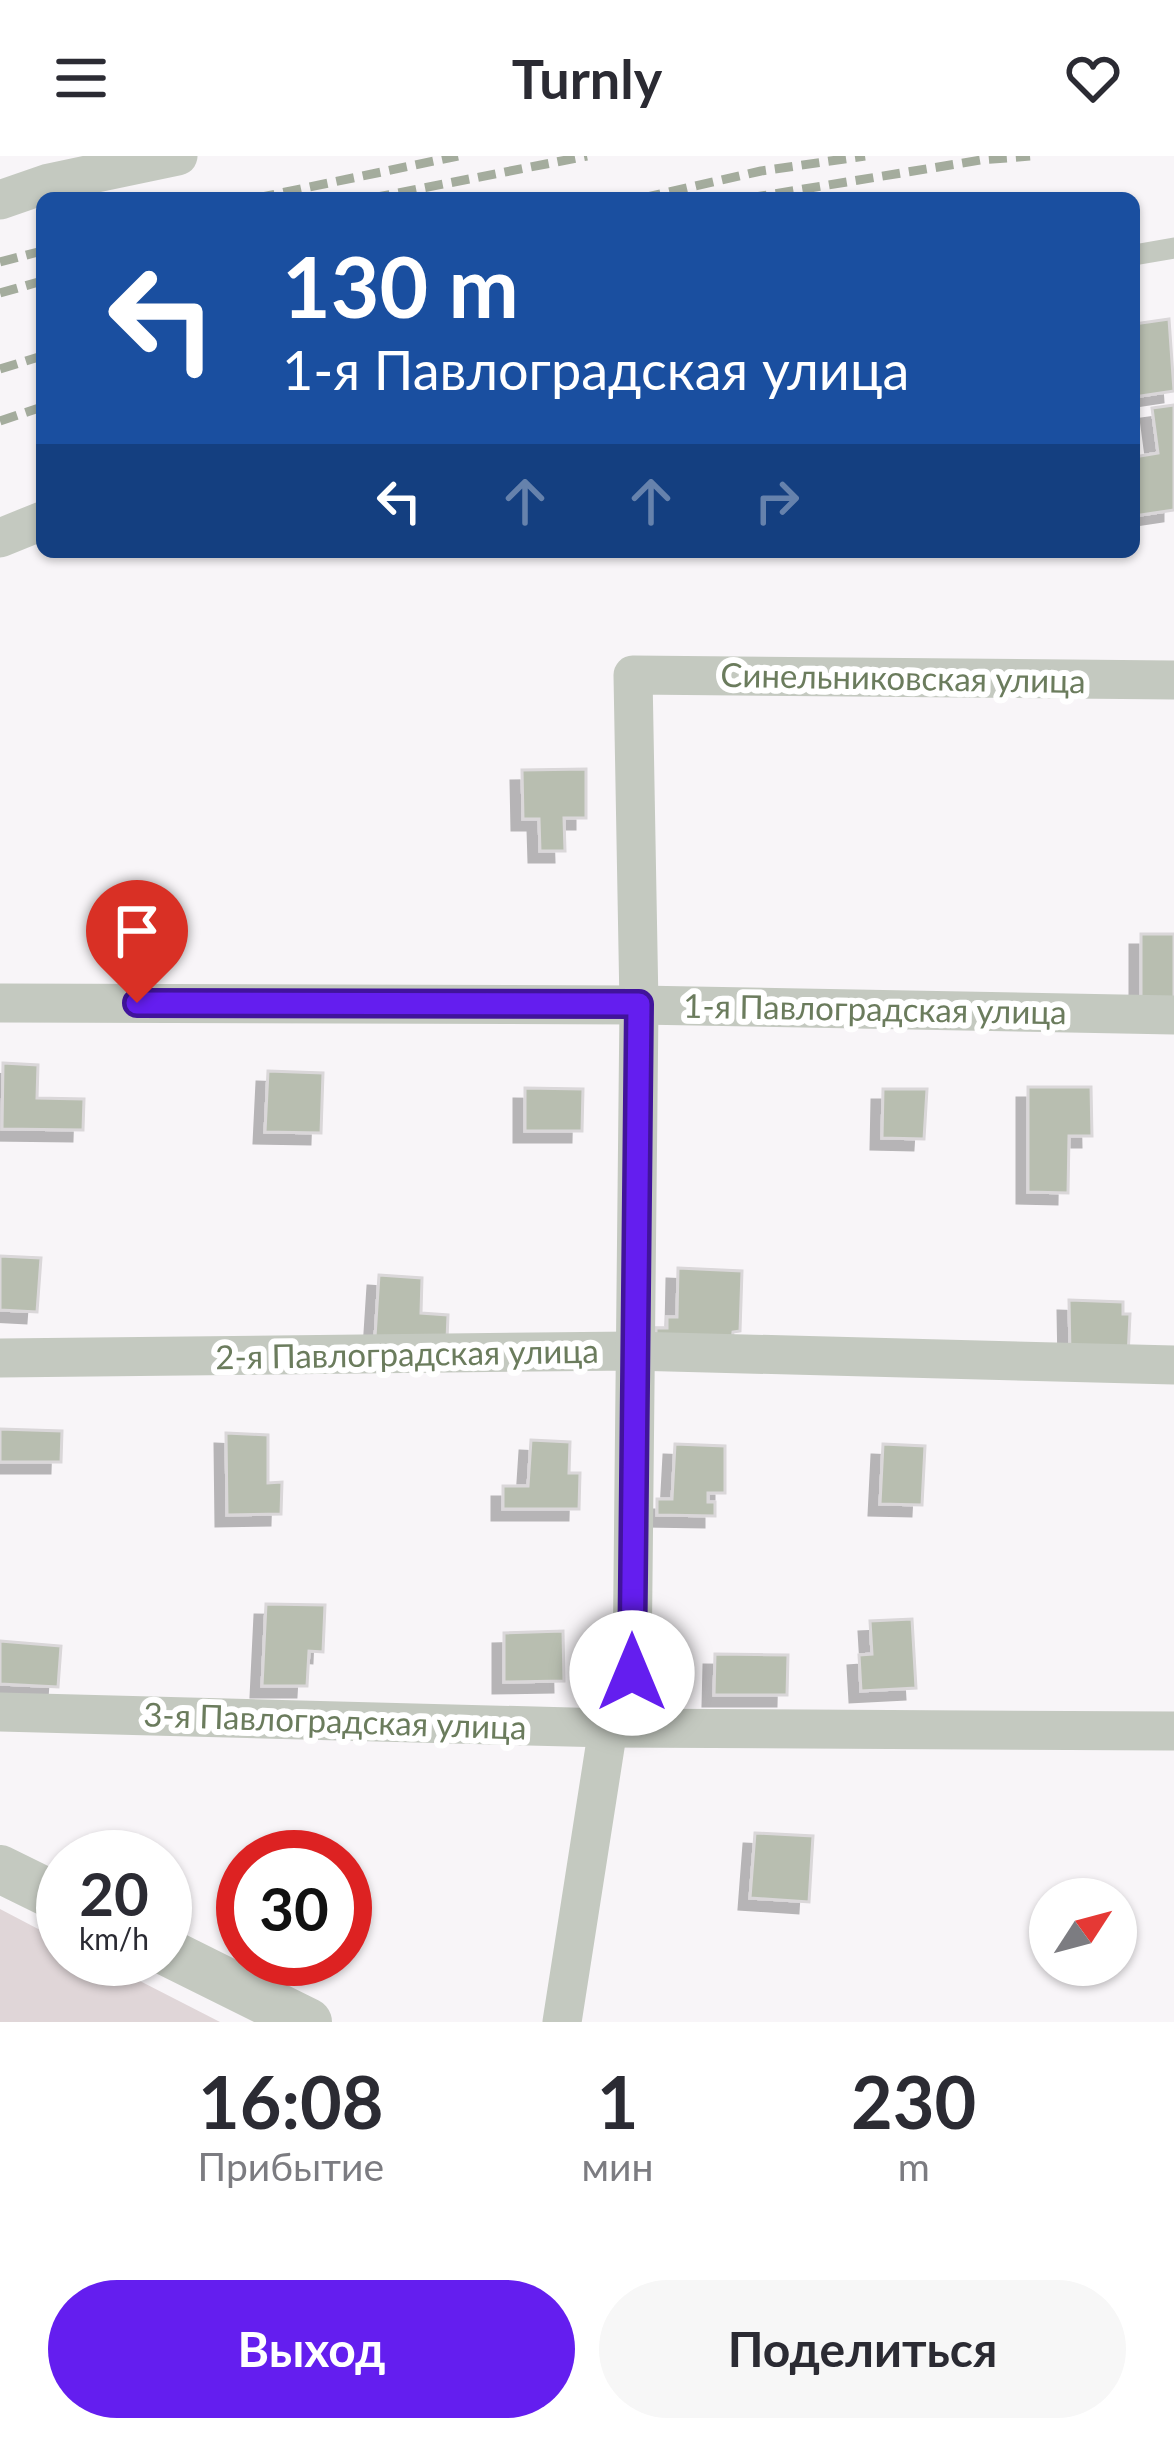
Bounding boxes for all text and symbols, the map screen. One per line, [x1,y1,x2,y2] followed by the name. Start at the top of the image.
[48,45,114,111] icon: menu
[1060,45,1126,111] icon: heart
[512,46,662,111] text: Turnly
[282,235,519,336] text: 130 m
[84,240,240,396] icon: left
[282,337,909,402] text: 1-я Павлоградская улица
[366,468,432,534] icon: left
[492,468,558,534] icon: ahead
[618,468,684,534] icon: ahead
[744,468,810,534] icon: right
[720,654,1086,700] street label: Синельниковская улица
[86,880,188,1003] pin
[104,898,170,964] icon: arrive
[683,985,1067,1031] street label: 1-я Павлоградская улица
[215,1330,599,1376] street label: 2-я Павлоградская улица
[569,1610,695,1736] position arrow
[143,1693,527,1747] street label: 3-я Павлоградская улица
[216,1830,372,1986] speed limit sign: 30
[79,1857,149,1929] text: 20
[1029,1878,1137,1986] north arrow
[1029,1878,1137,1986] map controls
[79,1920,149,1956] text: km/h
[198,2058,384,2144] text: 16:08
[597,2058,638,2144] text: 1
[851,2058,976,2144] text: 230
[198,2143,384,2189] text: Прибытие
[582,2143,654,2189] text: мин
[898,2143,930,2189] text: m
[48,2280,575,2418] button: Выход
[599,2280,1126,2418] button: Поделиться

